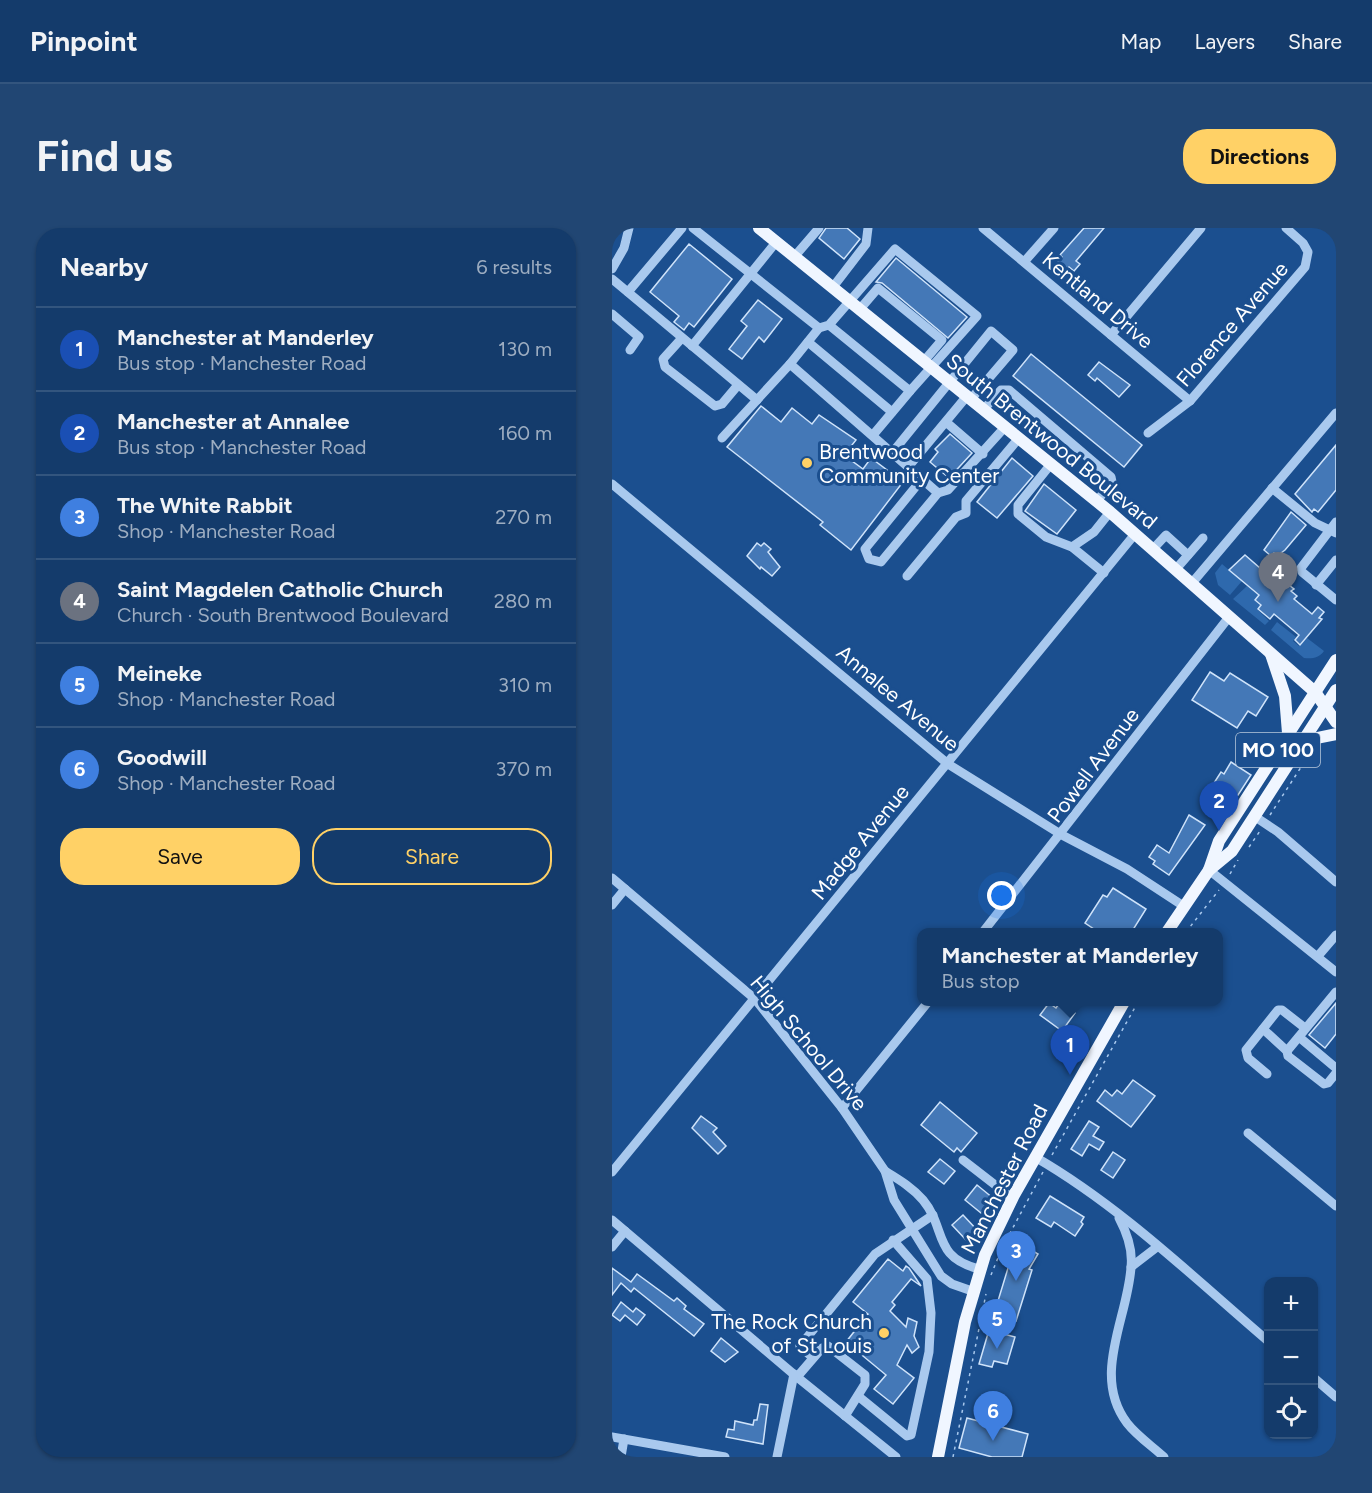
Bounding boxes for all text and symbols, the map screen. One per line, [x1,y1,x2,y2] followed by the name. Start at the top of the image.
[30,24,138,58] text: Pinpoint
[1121,29,1161,54] text: Map
[1194,29,1255,54] text: Layers
[1288,29,1342,54] text: Share
[1183,129,1336,184] button: Directions
[36,131,173,182] text: Find us
[1038,246,1158,354] street label: Kentland Drive
[60,251,148,283] text: Nearby
[476,255,552,279] text: 6 results
[1171,256,1293,392] street label: Florence Avenue
[117,324,374,351] text: Manchester at Manderley
[75,337,84,361] text: 1
[498,337,552,361] text: 130 m
[942,348,1162,534] street label: South Brentwood Boulevard
[117,351,367,375] text: Bus stop · Manchester Road
[117,408,350,435] text: Manchester at Annalee
[74,421,85,445] text: 2
[498,421,552,445] text: 160 m
[117,435,367,459] text: Bus stop · Manchester Road
[819,439,999,488] place label: Brentwood Community Center
[800,456,814,470] marker: Brentwood Community Center
[117,492,293,519] text: The White Rabbit
[74,505,85,529] text: 3
[495,505,552,529] text: 270 m
[117,519,336,543] text: Shop · Manchester Road
[1258,552,1298,602] pin: 4
[117,576,443,603] text: Saint Magdelen Catholic Church
[73,589,86,613] text: 4
[494,589,552,613] text: 280 m
[117,603,449,627] text: Church · South Brentwood Boulevard
[832,640,964,756] street label: Annalee Avenue
[117,660,202,687] text: Meineke
[74,673,85,697] text: 5
[498,673,552,697] text: 310 m
[117,687,336,711] text: Shop · Manchester Road
[1042,703,1144,827] street label: Powell Avenue
[1236,733,1320,767] road number: MO 100
[117,744,207,771] text: Goodwill
[74,757,85,781] text: 6
[496,757,552,781] text: 370 m
[117,771,336,795] text: Shop · Manchester Road
[806,779,914,905] street label: Madge Avenue
[1200,782,1238,831] pin: 2
[60,828,300,885] button: Save
[312,828,552,885] button: Share
[987,881,1016,910] your location
[917,928,1223,1006] popup
[942,942,1198,969] text: Manchester at Manderley
[942,969,1020,993] text: Bus stop
[745,970,873,1116] street label: High School Drive
[1050,1026,1090,1075] pin: 1
[956,1100,1052,1258] street label: Manchester Road
[996,1232,1036,1281] pin: 3
[1264,1277,1318,1439] map controls
[1264,1277,1318,1331] button: +
[978,1300,1016,1349] pin: 5
[711,1309,872,1358] place label: The Rock Church of St Louis
[877,1326,891,1340] marker: The Rock Church of St Louis
[1264,1331,1318,1385] button: −
[1264,1385,1318,1439] button: locate
[974,1392,1012,1441] pin: 6

